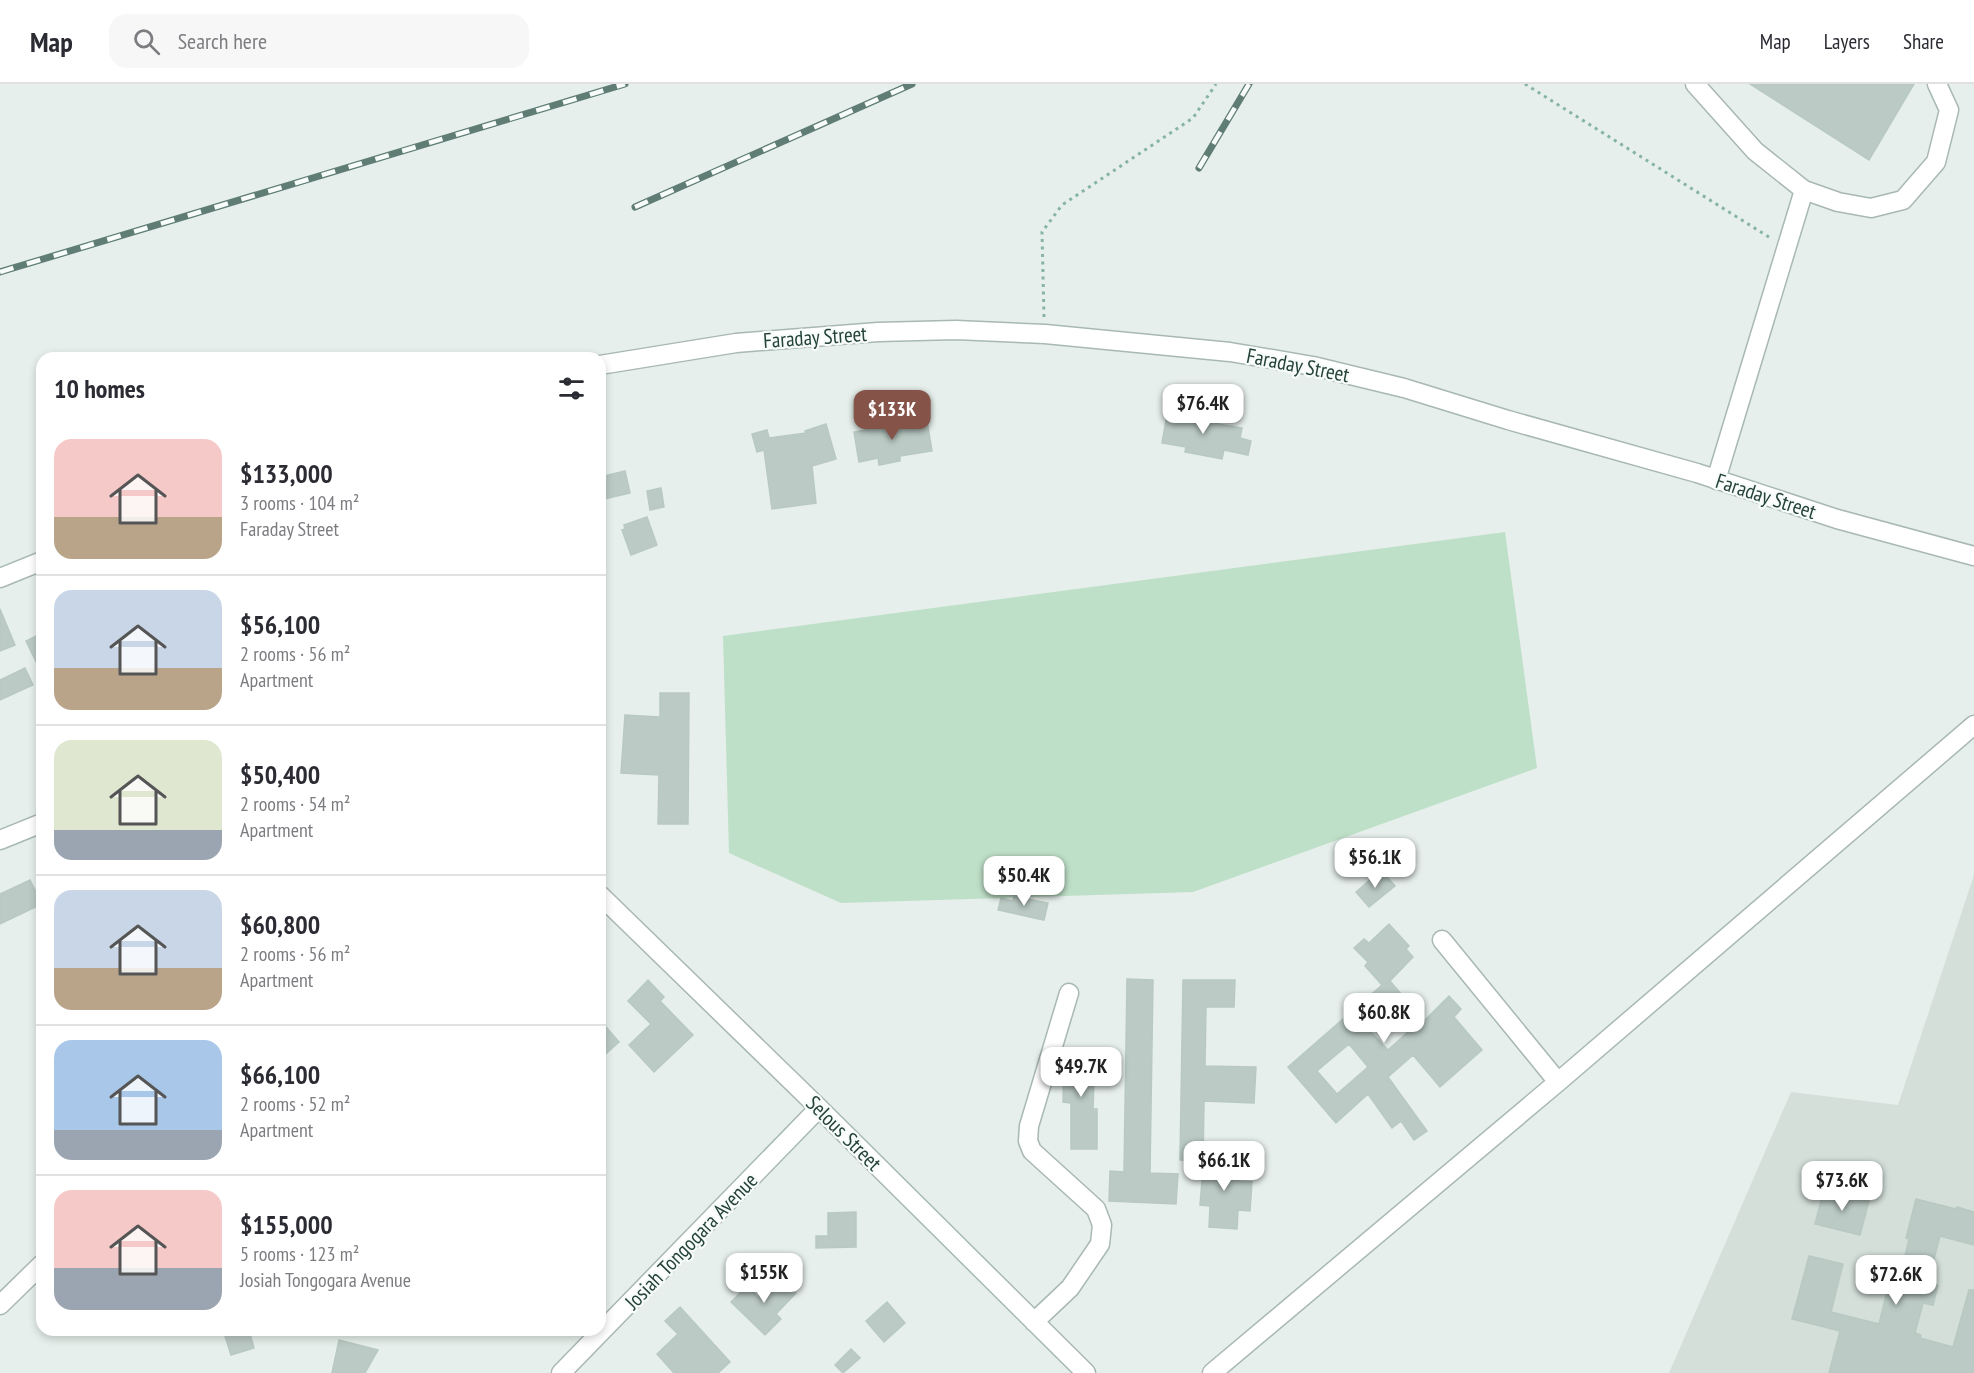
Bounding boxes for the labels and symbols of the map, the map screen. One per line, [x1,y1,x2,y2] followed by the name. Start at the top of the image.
[762,320,868,354] street label: Faraday Street
[1244,342,1352,388] street label: Faraday Street
[1154,384,1252,435] pin: $76.4K
[850,390,934,441] pin: $133K
[1712,467,1820,525] street label: Faraday Street
[1326,838,1424,889] pin: $56.1K
[975,856,1073,907] pin: $50.4K
[1335,993,1433,1044] pin: $60.8K
[1032,1047,1130,1098] pin: $49.7K
[801,1090,888,1177] street label: Selous Street
[1175,1141,1273,1192] pin: $66.1K
[1793,1161,1891,1212] pin: $73.6K
[618,1167,763,1316] street label: Josiah Tongogara Avenue
[722,1253,806,1304] pin: $155K
[1847,1255,1945,1306] pin: $72.6K

